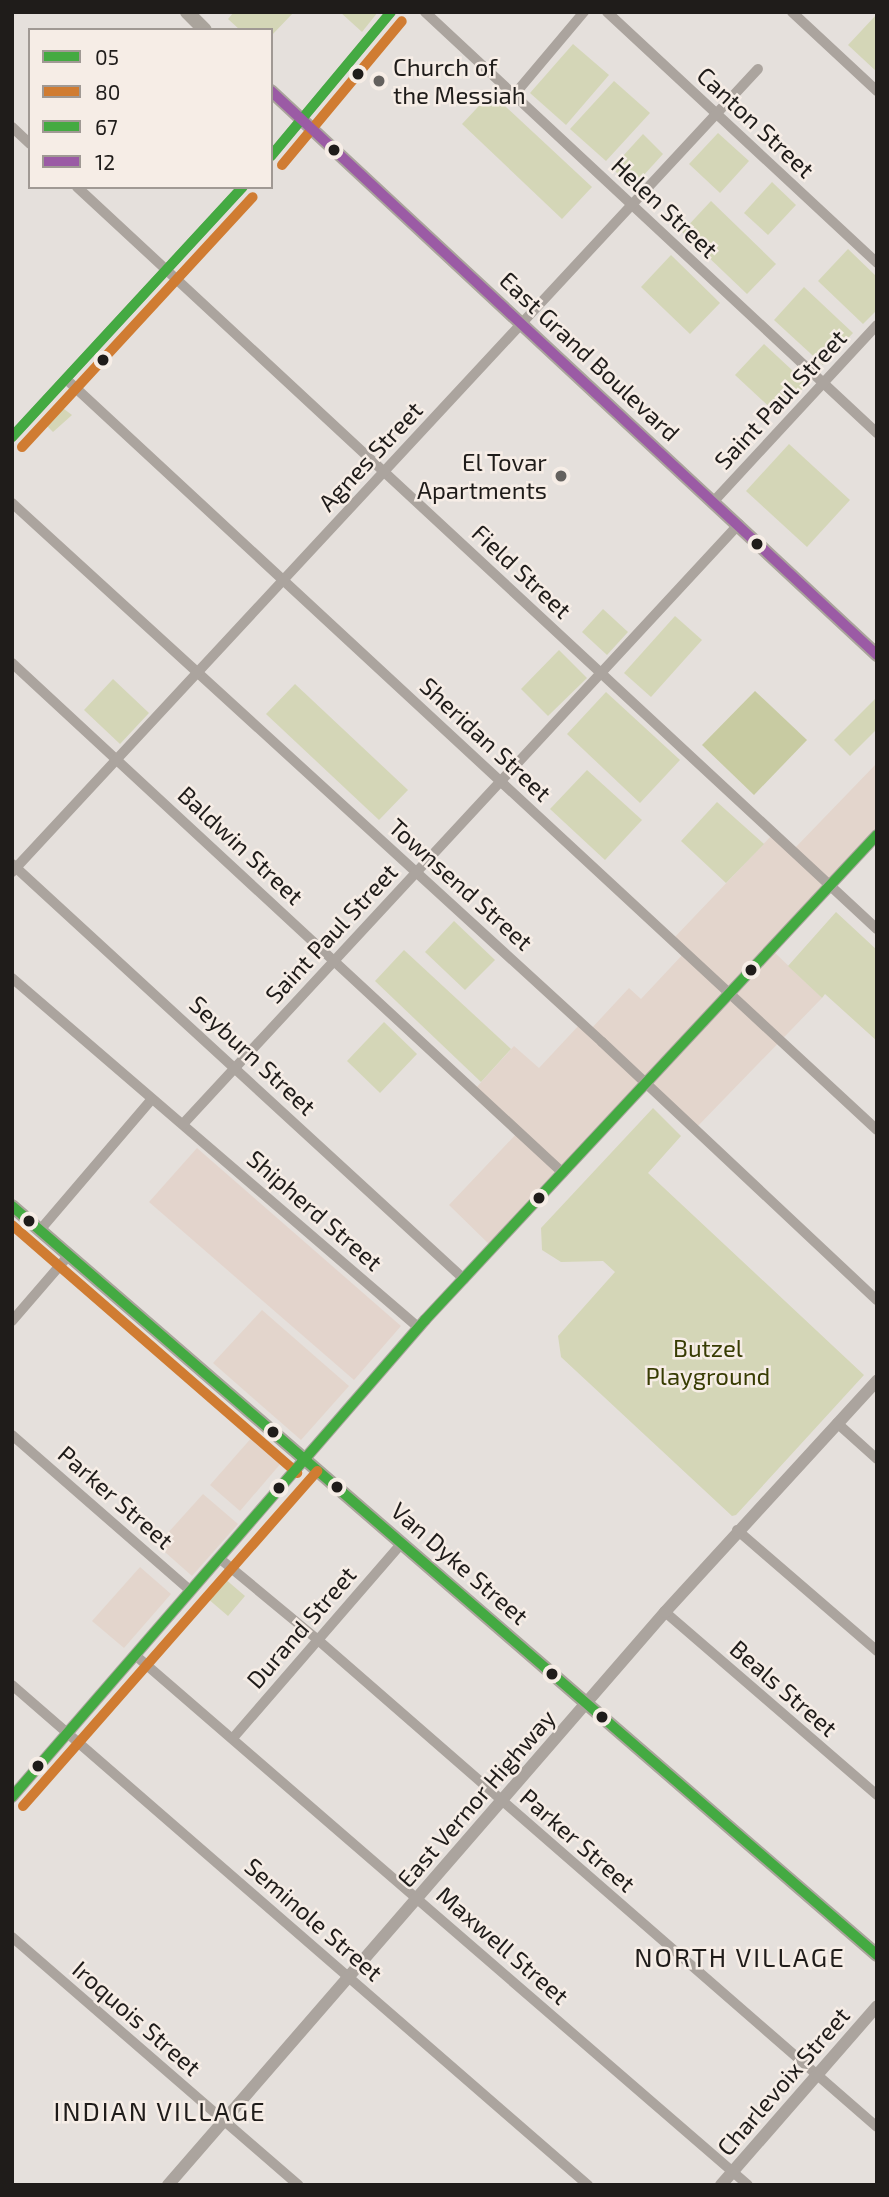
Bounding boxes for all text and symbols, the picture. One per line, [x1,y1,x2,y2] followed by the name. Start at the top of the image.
[28,28,273,189] legend
[95,44,119,69] text: 05
[393,53,526,109] place label: Church of the Messiah
[691,60,821,184] street label: Canton Street
[351,67,365,81] unlabelled marker
[371,73,387,89] marker: Church of the Messiah
[95,79,120,104] text: 80
[95,114,118,139] text: 67
[327,143,341,157] unlabelled marker
[95,149,115,174] text: 12
[606,150,724,264] street label: Helen Street
[494,265,686,447] street label: East Grand Boulevard
[708,323,852,475] street label: Saint Paul Street
[96,353,110,367] unlabelled marker
[312,395,428,517] street label: Agnes Street
[417,448,547,504] place label: El Tovar Apartments
[553,468,569,484] marker: El Tovar Apartments
[467,518,577,624] street label: Field Street
[750,537,764,551] unlabelled marker
[414,671,558,807] street label: Sheridan Street
[172,780,310,910] street label: Baldwin Street
[383,812,539,956] street label: Townsend Street
[259,857,403,1009] street label: Saint Paul Street
[744,963,758,977] unlabelled marker
[184,989,322,1121] street label: Seyburn Street
[242,1144,388,1276] street label: Shipherd Street
[532,1191,546,1205] unlabelled marker
[22,1214,36,1228] unlabelled marker
[646,1334,770,1390] park label: Butzel Playground
[266,1425,280,1439] unlabelled marker
[52,1439,180,1555] street label: Parker Street
[330,1480,344,1494] unlabelled marker
[272,1481,286,1495] unlabelled marker
[386,1496,534,1630] street label: Van Dyke Street
[240,1560,362,1694] street label: Durand Street
[725,1634,843,1742] street label: Beals Street
[545,1667,559,1681] unlabelled marker
[391,1703,561,1893] street label: East Vernor Highway
[595,1710,609,1724] unlabelled marker
[31,1759,45,1773] unlabelled marker
[514,1782,642,1898] street label: Parker Street
[239,1851,389,1987] street label: Seminole Street
[431,1880,575,2010] street label: Maxwell Street
[636,1941,844,1973] district label: NORTH VILLAGE
[67,1955,207,2081] street label: Iroquois Street
[711,2001,855,2161] street label: Charlevoix Street
[55,2095,265,2127] district label: INDIAN VILLAGE

